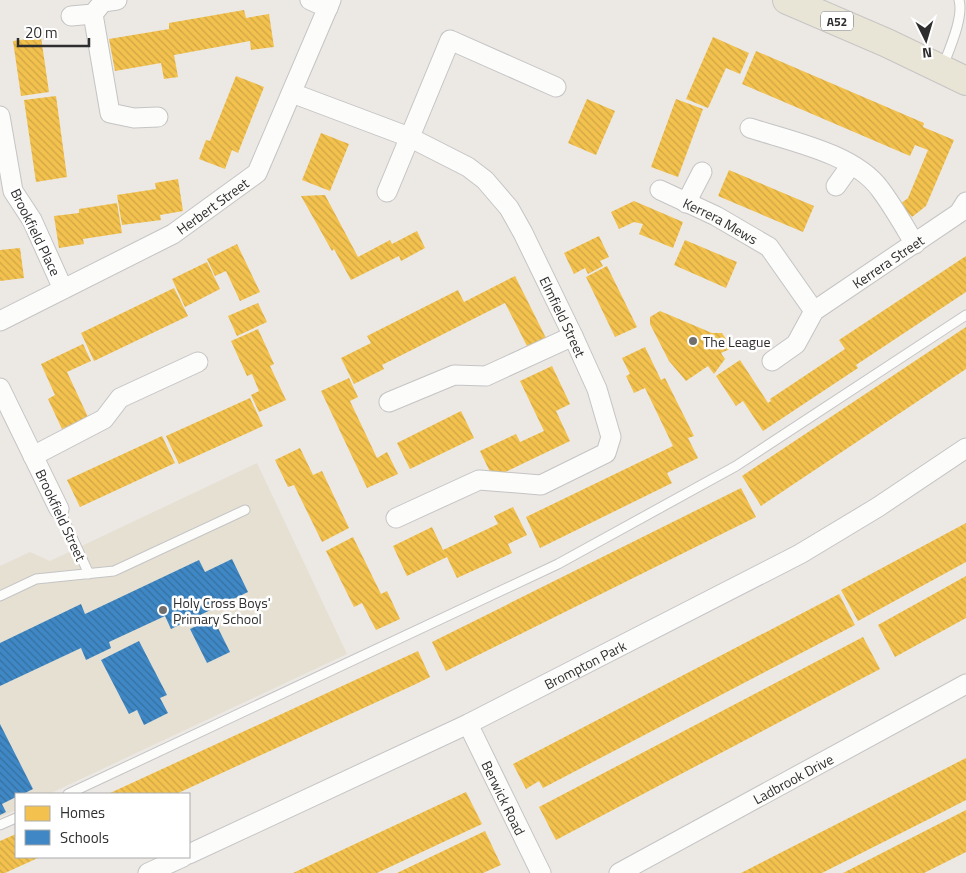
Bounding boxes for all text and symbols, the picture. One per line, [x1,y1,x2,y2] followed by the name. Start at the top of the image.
[821,12,853,30] road number: A52
[18,15,89,47] scale bar
[901,15,951,65] north arrow
[25,21,58,44] text: 20 m
[921,43,933,64] text: N
[172,172,253,239] street label: Herbert Street
[6,185,66,279] street label: Brookfield Place
[680,192,762,249] street label: Kerrera Mews
[848,229,928,293] street label: Kerrera Street
[535,273,592,361] street label: Elmfield Street
[703,331,770,352] place label: The League
[687,335,699,347] marker: The League
[30,466,92,565] street label: Brookfield Street
[173,592,271,629] place label: Holy Cross Boys' Primary School
[157,604,169,616] marker: Holy Cross Boys' Primary School
[540,634,630,694] street label: Brompton Park
[749,748,837,809] street label: Ladbrook Drive
[477,757,531,838] street label: Berwick Road
[15,793,190,858] legend
[60,801,105,824] text: Homes
[60,826,109,849] text: Schools

